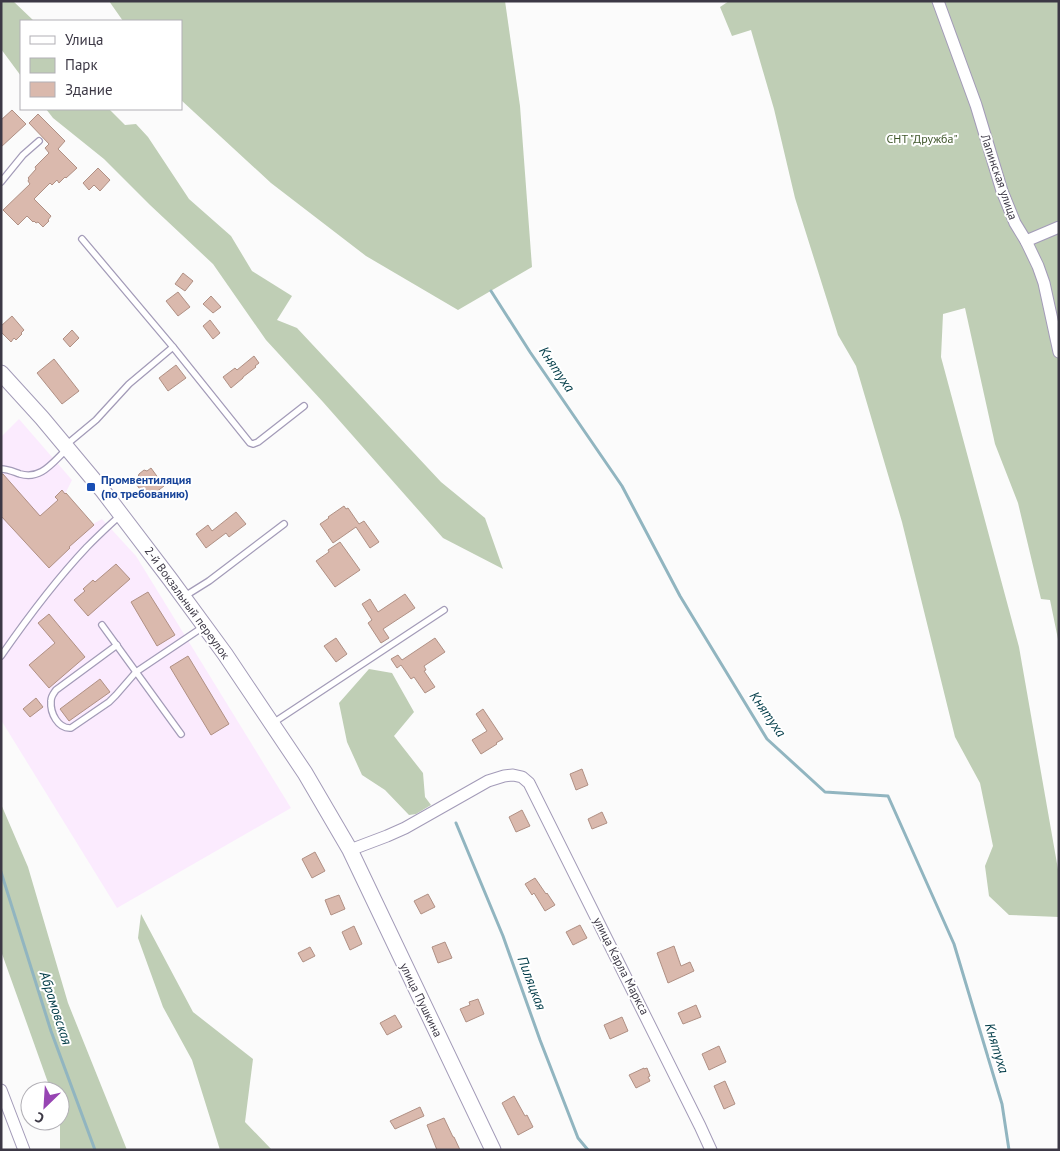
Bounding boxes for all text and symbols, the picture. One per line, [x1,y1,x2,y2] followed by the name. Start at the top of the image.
[20,20,182,110] legend
[65,30,103,49] text: Улица
[65,55,98,74] text: Парк
[65,80,113,99] text: Здание
[886,131,958,146] park label: СНТ "Дружба"
[977,131,1021,222] street label: Лапинская улица
[535,343,579,396] water label: Княтуха
[101,472,191,501] place label: Промвентиляция (по требованию)
[85,481,97,493] marker: Промвентиляция (по требованию)
[142,544,233,662] street label: 2-й Вокзальный переулок
[746,688,790,740] water label: Княтуха
[590,914,653,1017] street label: улица Карла Маркса
[514,954,551,1013] water label: Пиляцкая
[397,960,446,1039] street label: улица Пушкина
[35,968,76,1047] water label: Абрамовская
[981,1021,1013,1075] water label: Княтуха
[20,1081,70,1131] north arrow
[32,1108,47,1128] text: С

